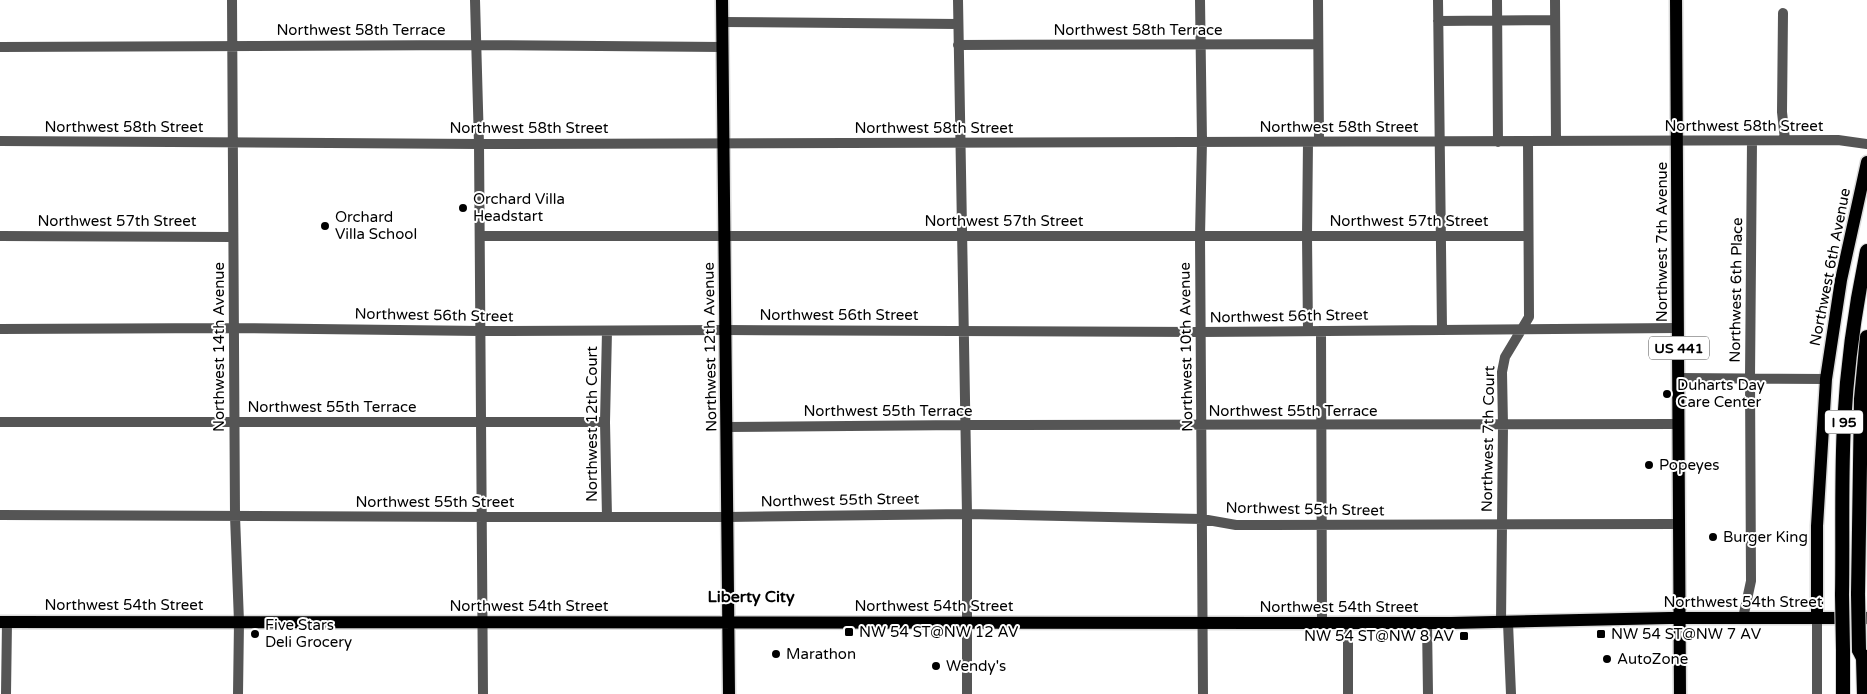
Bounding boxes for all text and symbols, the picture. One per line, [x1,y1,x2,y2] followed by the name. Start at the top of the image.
[276,21,446,39] street label: Northwest 58th Terrace
[1053,21,1223,39] street label: Northwest 58th Terrace
[1665,117,1824,135] street label: Northwest 58th Street
[45,118,204,136] street label: Northwest 58th Street
[1260,118,1419,136] street label: Northwest 58th Street
[450,119,609,137] street label: Northwest 58th Street
[855,119,1014,137] street label: Northwest 58th Street
[1653,162,1671,322] street label: Northwest 7th Avenue
[1806,187,1854,347] street label: Northwest 6th Avenue
[473,190,565,225] place label: Orchard Villa Headstart
[457,202,469,214] marker: Orchard Villa Headstart
[335,208,417,243] place label: Orchard Villa School
[38,212,197,230] street label: Northwest 57th Street
[925,212,1084,230] street label: Northwest 57th Street
[1330,212,1489,230] street label: Northwest 57th Street
[1726,217,1746,363] street label: Northwest 6th Place
[319,220,331,232] marker: Orchard Villa School
[210,262,228,432] street label: Northwest 14th Avenue
[700,262,720,432] street label: Northwest 12th Avenue
[1176,262,1196,432] street label: Northwest 10th Avenue
[354,305,514,325] street label: Northwest 56th Street
[760,306,919,324] street label: Northwest 56th Street
[1209,306,1369,326] street label: Northwest 56th Street
[1649,336,1709,359] road number: US 441
[583,346,601,502] street label: Northwest 12th Court
[1478,365,1498,512] street label: Northwest 7th Court
[1677,376,1765,411] place label: Duharts Day Care Center
[1661,388,1673,400] marker: Duharts Day Care Center
[247,398,417,416] street label: Northwest 55th Terrace
[803,402,973,420] street label: Northwest 55th Terrace
[1208,402,1378,420] street label: Northwest 55th Terrace
[1825,411,1863,434] road number: I 95
[1659,456,1720,474] place label: Popeyes
[1643,459,1655,471] marker: Popeyes
[760,490,920,510] street label: Northwest 55th Street
[356,493,515,511] street label: Northwest 55th Street
[1225,499,1385,519] street label: Northwest 55th Street
[1723,528,1808,546] place label: Burger King
[1707,531,1719,543] marker: Burger King
[708,587,795,607] district label: Liberty City
[1664,593,1823,611] street label: Northwest 54th Street
[45,596,204,614] street label: Northwest 54th Street
[450,597,609,615] street label: Northwest 54th Street
[855,597,1014,615] street label: Northwest 54th Street
[1260,598,1419,616] street label: Northwest 54th Street
[265,616,352,651] place label: Five Stars Deli Grocery
[859,623,1019,641] place label: NW 54 ST@NW 12 AV
[1611,625,1762,643] place label: NW 54 ST@NW 7 AV
[843,626,855,638] marker: NW 54 ST@NW 12 AV
[1304,627,1455,645] place label: NW 54 ST@NW 8 AV
[249,628,261,640] marker: Five Stars Deli Grocery
[1595,628,1607,640] marker: NW 54 ST@NW 7 AV
[1458,630,1470,642] marker: NW 54 ST@NW 8 AV
[786,645,856,663] place label: Marathon
[770,648,782,660] marker: Marathon
[1617,650,1688,668] place label: AutoZone
[1601,653,1613,665] marker: AutoZone
[946,657,1006,675] place label: Wendy's
[930,660,942,672] marker: Wendy's

